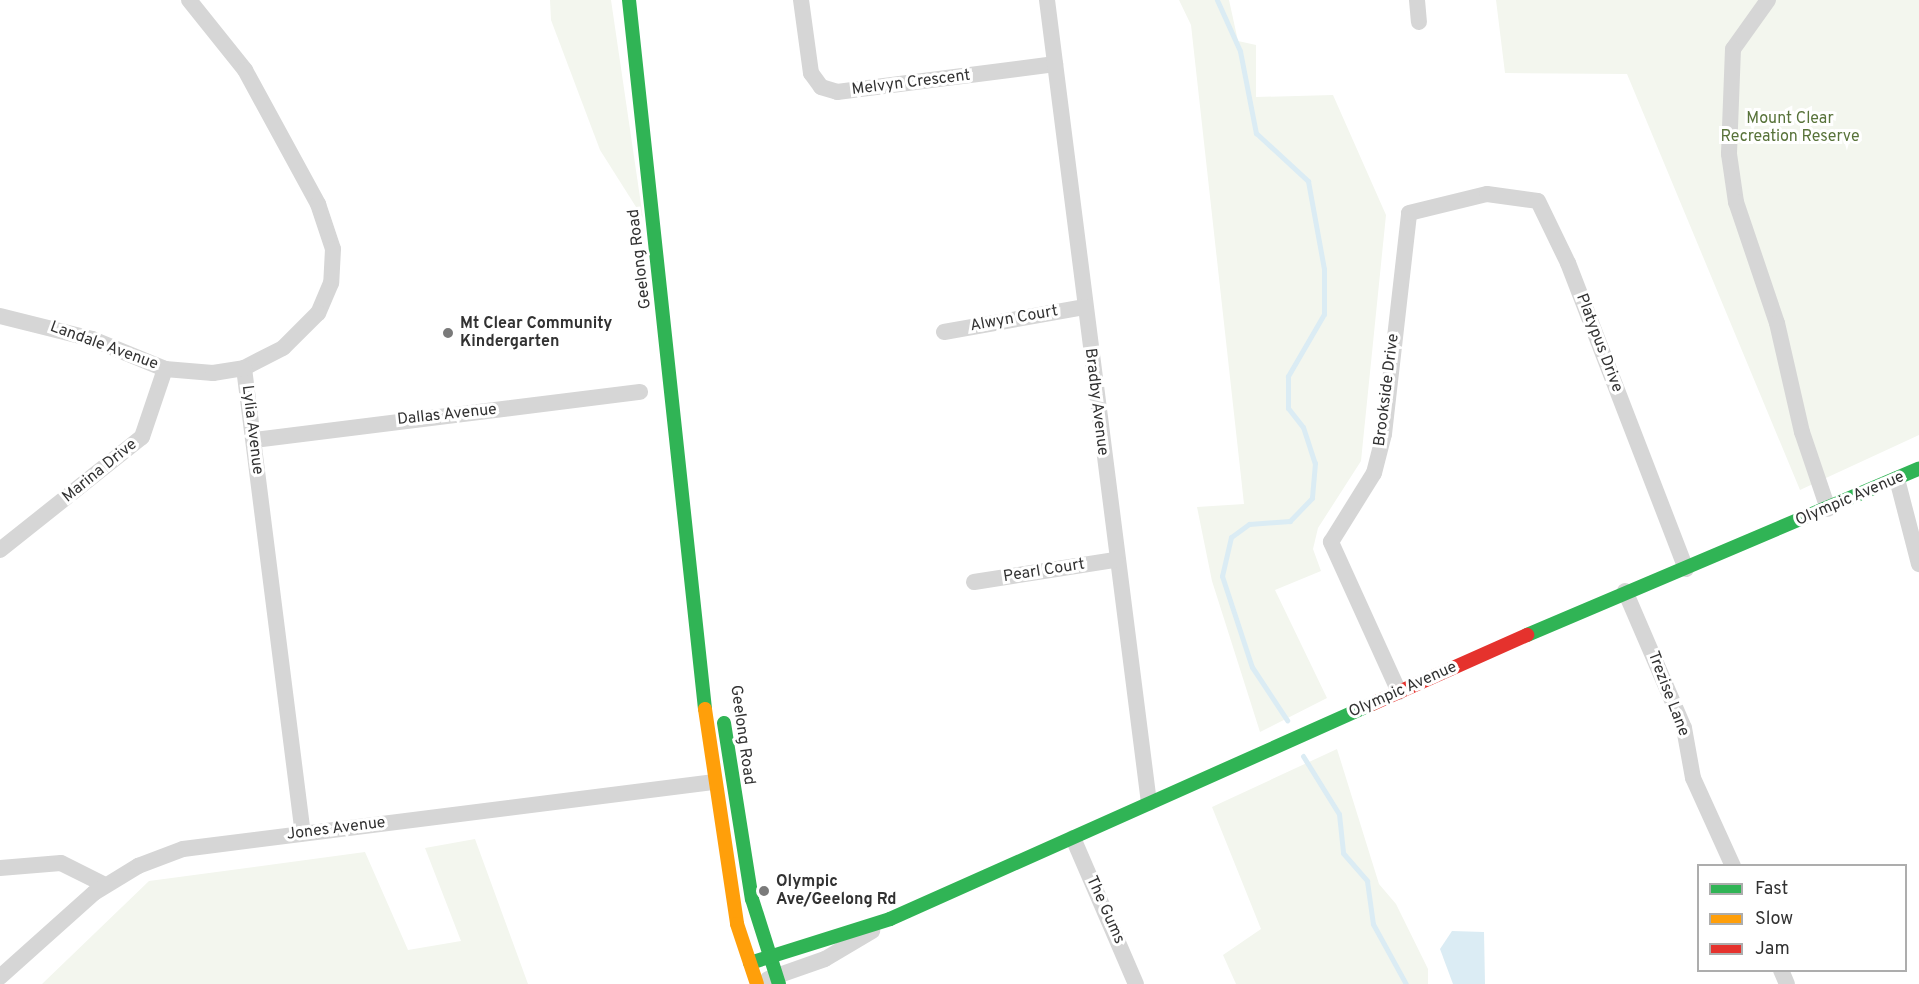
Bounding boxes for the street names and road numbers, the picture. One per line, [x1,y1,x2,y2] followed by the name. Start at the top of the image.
[851,66,971,100] street label: Melvyn Crescent
[624,208,656,310] street label: Geelong Road
[1571,291,1627,395] street label: Platypus Drive
[969,302,1059,336] street label: Alwyn Court
[47,317,161,375] street label: Landale Avenue
[1371,333,1403,447] street label: Brookside Drive
[1080,347,1112,457] street label: Bradby Avenue
[237,384,267,476] street label: Lylia Avenue
[396,400,498,430] street label: Dallas Avenue
[59,435,141,507] street label: Marina Drive
[1793,467,1907,531] street label: Olympic Avenue
[1002,555,1086,587] street label: Pearl Court
[1643,649,1693,739] street label: Trezise Lane
[1346,658,1460,722] street label: Olympic Avenue
[725,684,759,786] street label: Geelong Road
[285,813,387,845] street label: Jones Avenue
[1082,873,1128,947] street label: The Gums

